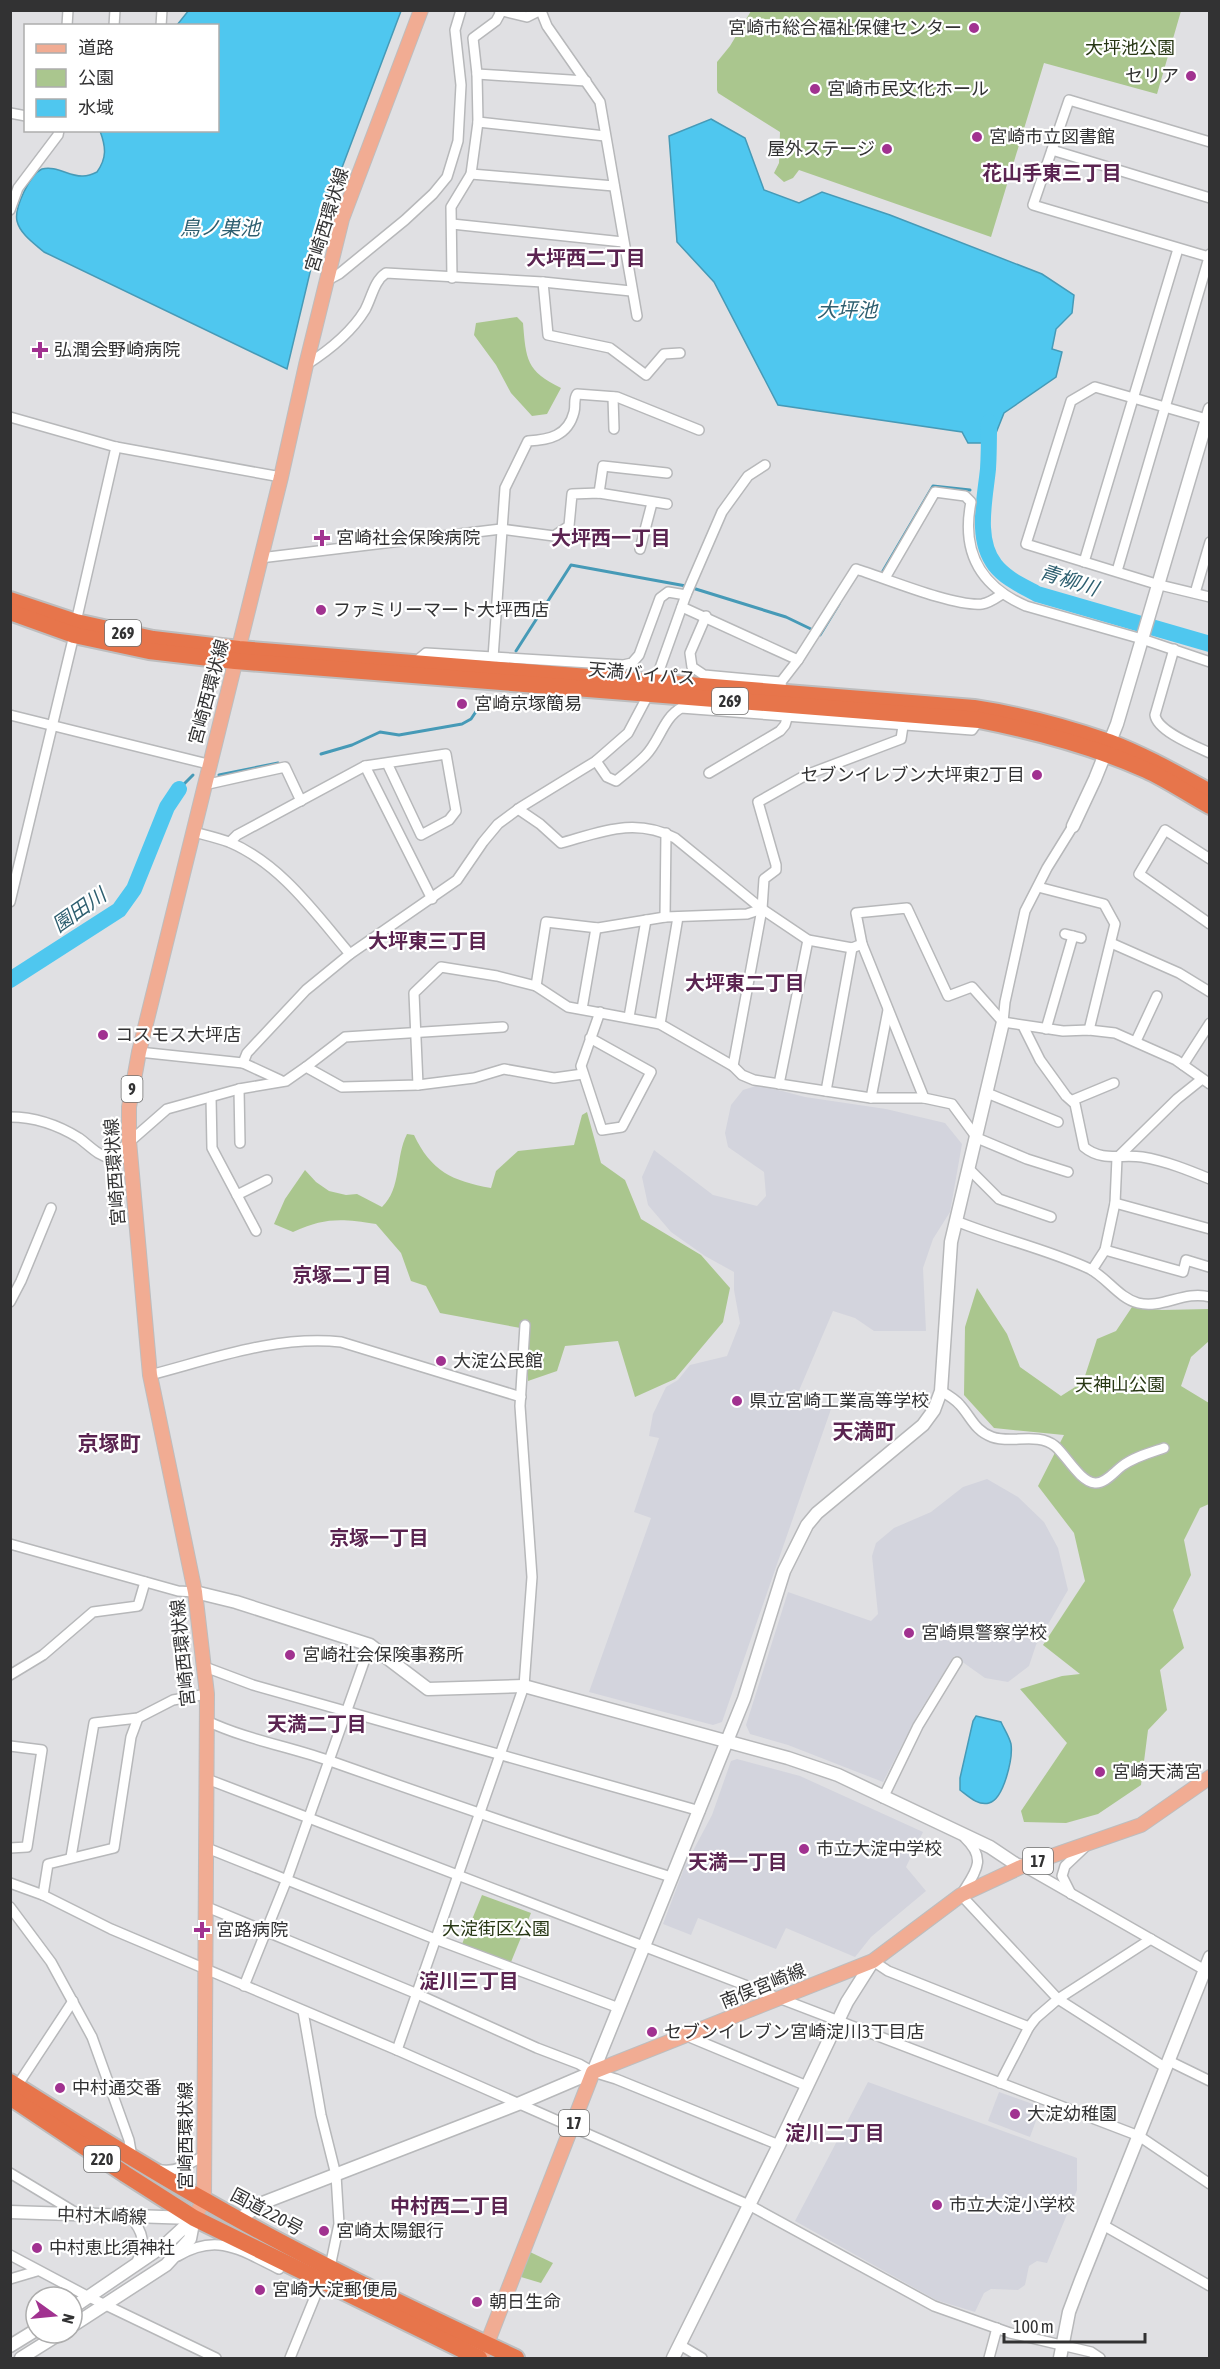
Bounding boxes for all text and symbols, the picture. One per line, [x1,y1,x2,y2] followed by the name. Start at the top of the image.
[728,17,962,38] place label: 宮崎市総合福祉保健センター
[967,21,981,35] marker: 宮崎市総合福祉保健センター
[24,24,219,132] legend
[78,37,114,58] text: 道路
[1085,37,1175,58] park label: 大坪池公園
[1125,65,1179,86] place label: セリア
[78,67,114,88] text: 公園
[1184,69,1198,83] marker: セリア
[827,78,989,99] place label: 宮崎市民文化ホール
[808,82,822,96] marker: 宮崎市民文化ホール
[78,97,114,118] text: 水域
[989,126,1115,147] place label: 宮崎市立図書館
[970,130,984,144] marker: 宮崎市立図書館
[767,138,875,159] place label: 屋外ステージ
[880,142,894,156] marker: 屋外ステージ
[982,161,1122,184] district label: 花山手東三丁目
[301,165,352,275] street label: 宮崎西環状線
[180,216,262,239] water label: 鳥ノ巣池
[526,246,646,269] district label: 大坪西二丁目
[817,298,879,321] water label: 大坪池
[54,339,180,360] place label: 弘潤会野崎病院
[31,341,49,359] marker: 弘潤会野崎病院
[551,526,671,549] district label: 大坪西一丁目
[336,527,480,548] place label: 宮崎社会保険病院
[313,529,331,547] marker: 宮崎社会保険病院
[1037,559,1103,600] water label: 青柳川
[333,599,549,620] place label: ファミリーマート大坪西店
[314,603,328,617] marker: ファミリーマート大坪西店
[105,620,141,646] road number: 269
[184,637,233,747] street label: 宮崎西環状線
[588,658,697,689] street label: 天満バイパス
[712,688,748,714] road number: 269
[474,693,582,714] place label: 宮崎京塚簡易
[455,697,469,711] marker: 宮崎京塚簡易
[801,764,1025,785] place label: セブンイレブン大坪東2丁目
[1030,768,1044,782] marker: セブンイレブン大坪東2丁目
[48,882,112,936] water label: 園田川
[368,929,488,952] district label: 大坪東三丁目
[685,971,805,994] district label: 大坪東二丁目
[115,1024,241,1045] place label: コスモス大坪店
[96,1028,110,1042] marker: コスモス大坪店
[122,1076,142,1102] road number: 9
[100,1117,129,1227] street label: 宮崎西環状線
[292,1263,392,1286] district label: 京塚二丁目
[453,1350,543,1371] place label: 大淀公民館
[434,1354,448,1368] marker: 大淀公民館
[1075,1374,1165,1395] park label: 天神山公園
[749,1390,929,1411] place label: 県立宮崎工業高等学校
[730,1394,744,1408] marker: 県立宮崎工業高等学校
[833,1419,896,1443] district label: 天満町
[78,1431,141,1455] district label: 京塚町
[329,1526,429,1549] district label: 京塚一丁目
[166,1598,199,1708] street label: 宮崎西環状線
[921,1622,1047,1643] place label: 宮崎県警察学校
[902,1626,916,1640] marker: 宮崎県警察学校
[302,1644,464,1665] place label: 宮崎社会保険事務所
[283,1648,297,1662] marker: 宮崎社会保険事務所
[267,1712,367,1735] district label: 天満二丁目
[1112,1761,1202,1782] place label: 宮崎天満宮
[1093,1765,1107,1779] marker: 宮崎天満宮
[816,1838,942,1859] place label: 市立大淀中学校
[797,1842,811,1856] marker: 市立大淀中学校
[1023,1848,1053,1874] road number: 17
[688,1850,788,1873] district label: 天満一丁目
[442,1918,550,1939] park label: 大淀街区公園
[216,1919,288,1940] place label: 宮路病院
[193,1921,211,1939] marker: 宮路病院
[717,1959,808,2012] street label: 南俣宮崎線
[419,1969,519,1992] district label: 淀川三丁目
[664,2021,924,2042] place label: セブンイレブン宮崎淀川3丁目店
[645,2025,659,2039] marker: セブンイレブン宮崎淀川3丁目店
[72,2077,162,2098] place label: 中村通交番
[53,2081,67,2095] marker: 中村通交番
[175,2082,196,2190] street label: 宮崎西環状線
[1027,2103,1117,2124] place label: 大淀幼稚園
[1008,2107,1022,2121] marker: 大淀幼稚園
[559,2110,589,2136] road number: 17
[785,2121,885,2144] district label: 淀川二丁目
[84,2146,120,2172] road number: 220
[227,2184,307,2239] street label: 国道220号
[390,2194,510,2217] district label: 中村西二丁目
[949,2194,1075,2215] place label: 市立大淀小学校
[930,2198,944,2212] marker: 市立大淀小学校
[57,2203,147,2228] street label: 中村木崎線
[336,2220,444,2241] place label: 宮崎太陽銀行
[317,2224,331,2238] marker: 宮崎太陽銀行
[49,2237,175,2258] place label: 中村恵比須神社
[30,2241,44,2255] marker: 中村恵比須神社
[272,2279,398,2300] place label: 宮崎大淀郵便局
[253,2283,267,2297] marker: 宮崎大淀郵便局
[24,2285,84,2345] north arrow
[489,2291,561,2312] place label: 朝日生命
[470,2295,484,2309] marker: 朝日生命
[1004,2306,1145,2344] scale bar
[59,2312,78,2326] text: N
[1013,2316,1054,2337] text: 100 m

